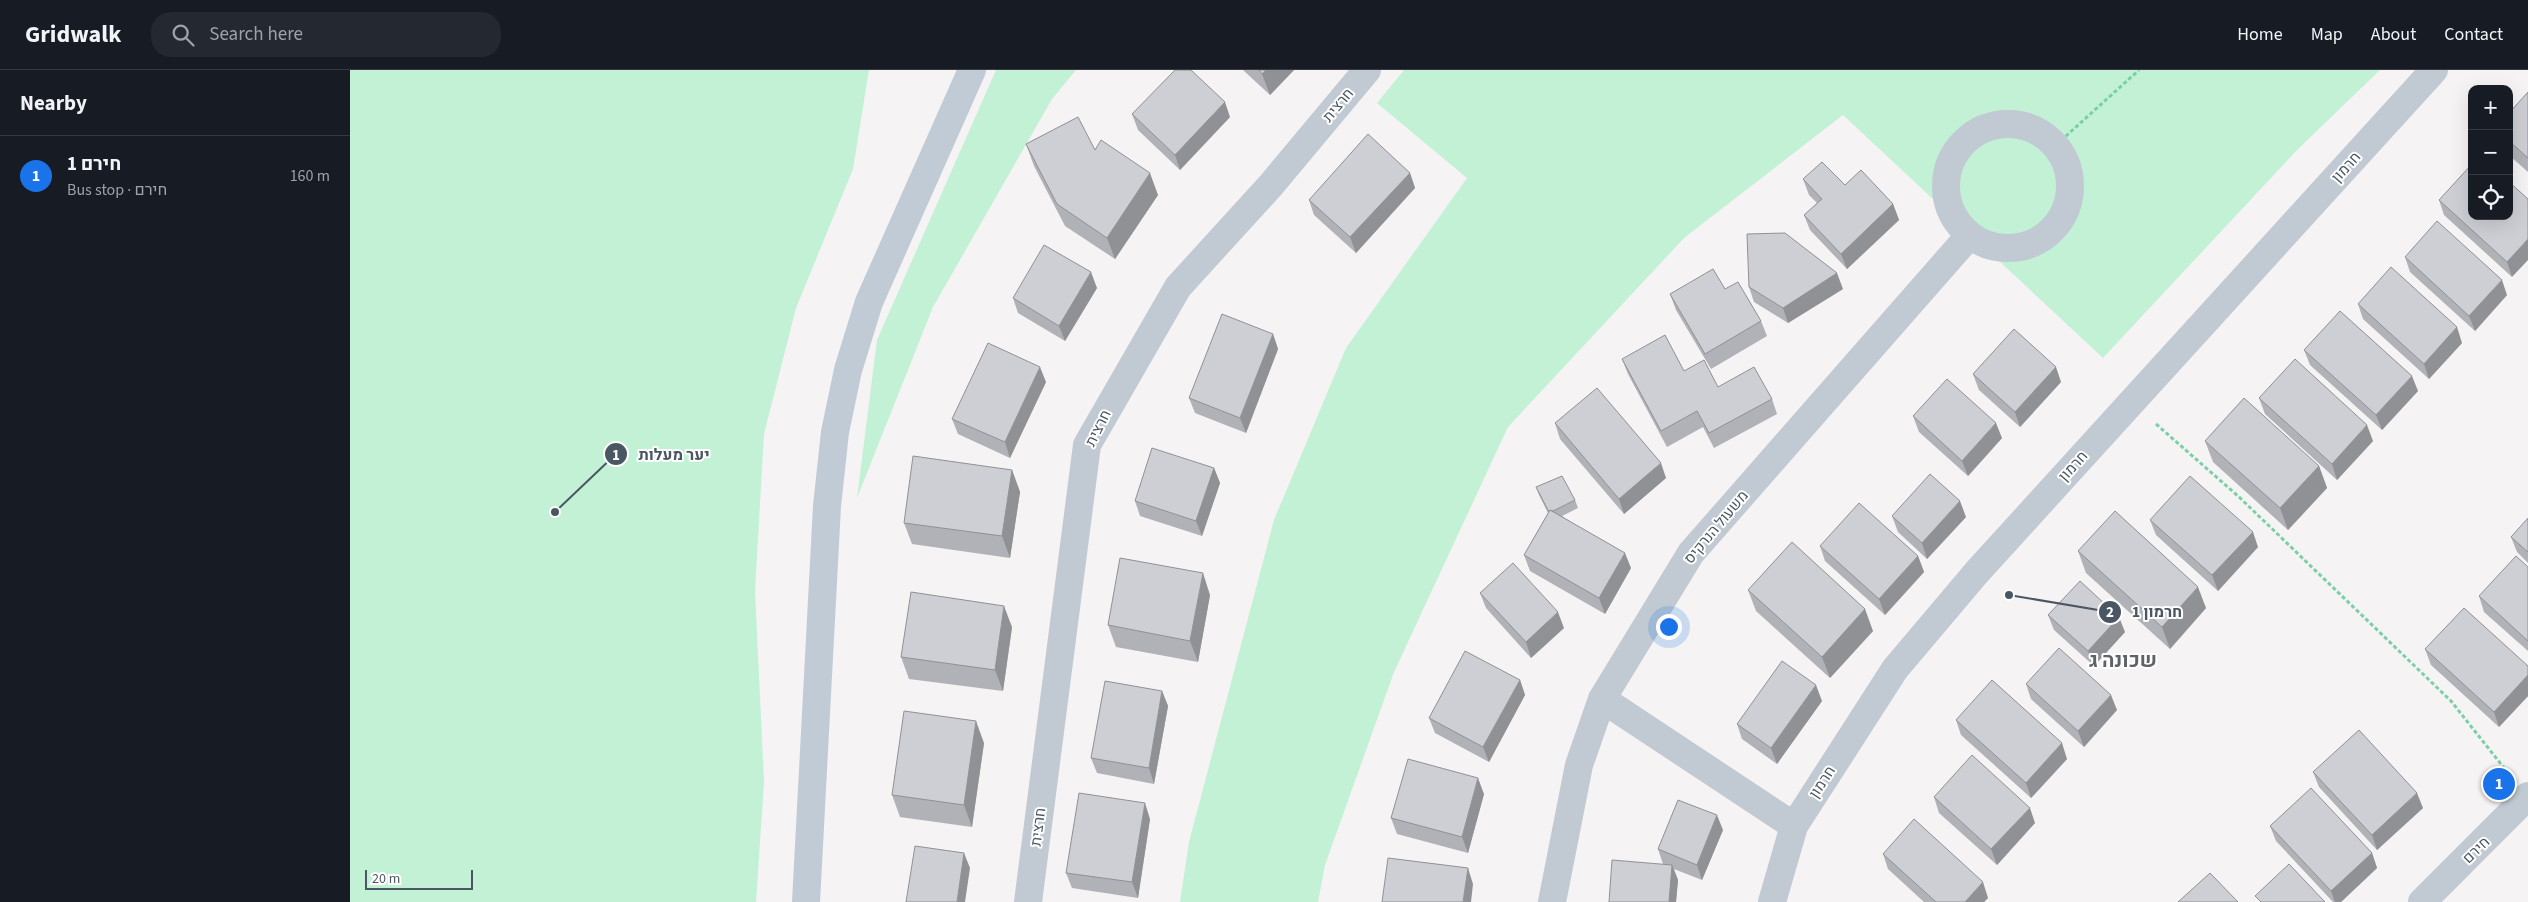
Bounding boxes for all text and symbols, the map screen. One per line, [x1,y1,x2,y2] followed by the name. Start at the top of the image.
[151,12,501,57] search box
[25,17,121,52] text: Gridwalk
[169,21,197,49] icon: search
[209,21,303,48] text: Search here
[2237,22,2283,47] text: Home
[2311,22,2343,47] text: Map
[2371,22,2416,47] text: About
[2444,22,2503,47] text: Contact
[1318,84,1359,127] street label: חרצית
[2468,85,2513,220] map controls
[2468,85,2513,130] button: +
[20,88,87,118] text: Nearby
[2468,130,2513,175] button: −
[2327,147,2366,187] street label: חרמון
[67,151,121,178] text: חירם 1
[32,165,40,187] text: 1
[290,165,330,187] text: 160 m
[2468,175,2513,220] button: locate
[67,179,167,201] text: Bus stop · חירם
[1080,406,1117,450] street label: חרצית
[604,439,720,470] callout: יער מעלות
[638,444,710,466] text: יער מעלות
[612,445,620,466] text: 1
[2054,446,2093,486] street label: חרמון
[1679,486,1753,569] street label: משעול הנרקיס
[2097,596,2193,627] callout: חרמון 1
[2132,601,2182,623] text: חרמון 1
[2106,602,2114,623] text: 2
[1656,614,1682,640] your location
[2089,647,2157,675] district label: שכונה ג
[1804,762,1841,803] street label: חרמון
[2483,765,2515,803] pin: 1
[1026,807,1051,847] street label: חרצית
[2458,832,2495,869] street label: חירם
[365,867,472,890] scale bar
[372,869,400,889] text: 20 m

